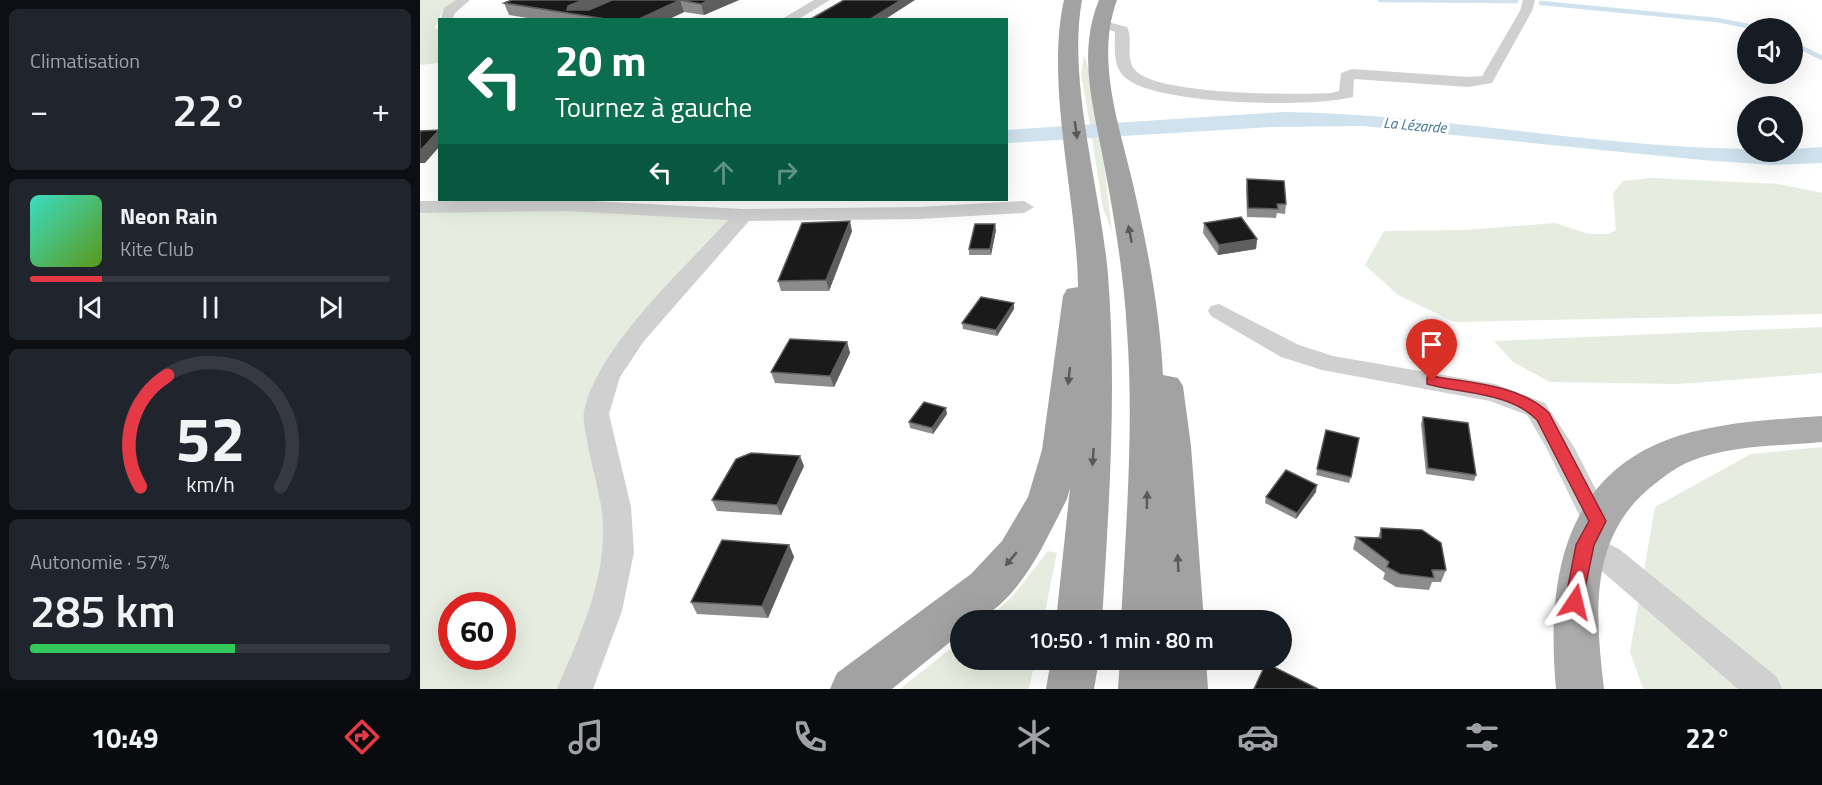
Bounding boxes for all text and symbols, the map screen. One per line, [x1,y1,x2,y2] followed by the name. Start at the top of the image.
[1737,18,1803,162] map controls
[1737,18,1803,84] button: sound
[555,28,647,92] text: 20 m
[456,42,534,120] icon: left
[30,45,140,76] text: Climatisation
[172,75,248,143] text: 22°
[30,85,48,135] text: −
[372,85,390,135] text: +
[555,86,752,127] text: Tournez à gauche
[1737,96,1803,162] button: search
[1383,111,1448,139] water label: La Lézarde
[1071,120,1080,139] one-way arrow
[644,156,677,189] icon: left
[707,156,740,189] icon: ahead
[770,156,803,189] icon: right
[120,199,218,233] text: Neon Rain
[1125,225,1134,244] one-way arrow
[120,233,194,264] text: Kite Club
[74,291,107,324] icon: previous
[194,291,227,324] icon: pause
[314,291,347,324] icon: next
[1406,319,1457,381] pin
[1415,328,1448,361] icon: arrive
[1064,367,1074,386] one-way arrow
[175,390,245,485] text: 52
[1088,448,1098,467] one-way arrow
[186,468,234,500] text: km/h
[1142,490,1152,509] one-way arrow
[30,546,169,577] text: Autonomie · 57%
[1005,551,1018,567] one-way arrow
[1173,553,1182,572] one-way arrow
[1543,570,1607,634] position arrow
[30,576,176,644] text: 285 km
[438,592,516,670] speed limit sign: 60
[1028,623,1214,657] text: 10:50 · 1 min · 80 m
[341,716,383,758] icon: directions
[565,716,607,758] icon: music
[789,716,831,758] icon: phone
[1013,716,1055,758] icon: climate
[1237,716,1279,758] icon: car
[1461,716,1503,758] icon: filters
[91,717,158,758] text: 10:49
[1685,717,1731,758] text: 22°

